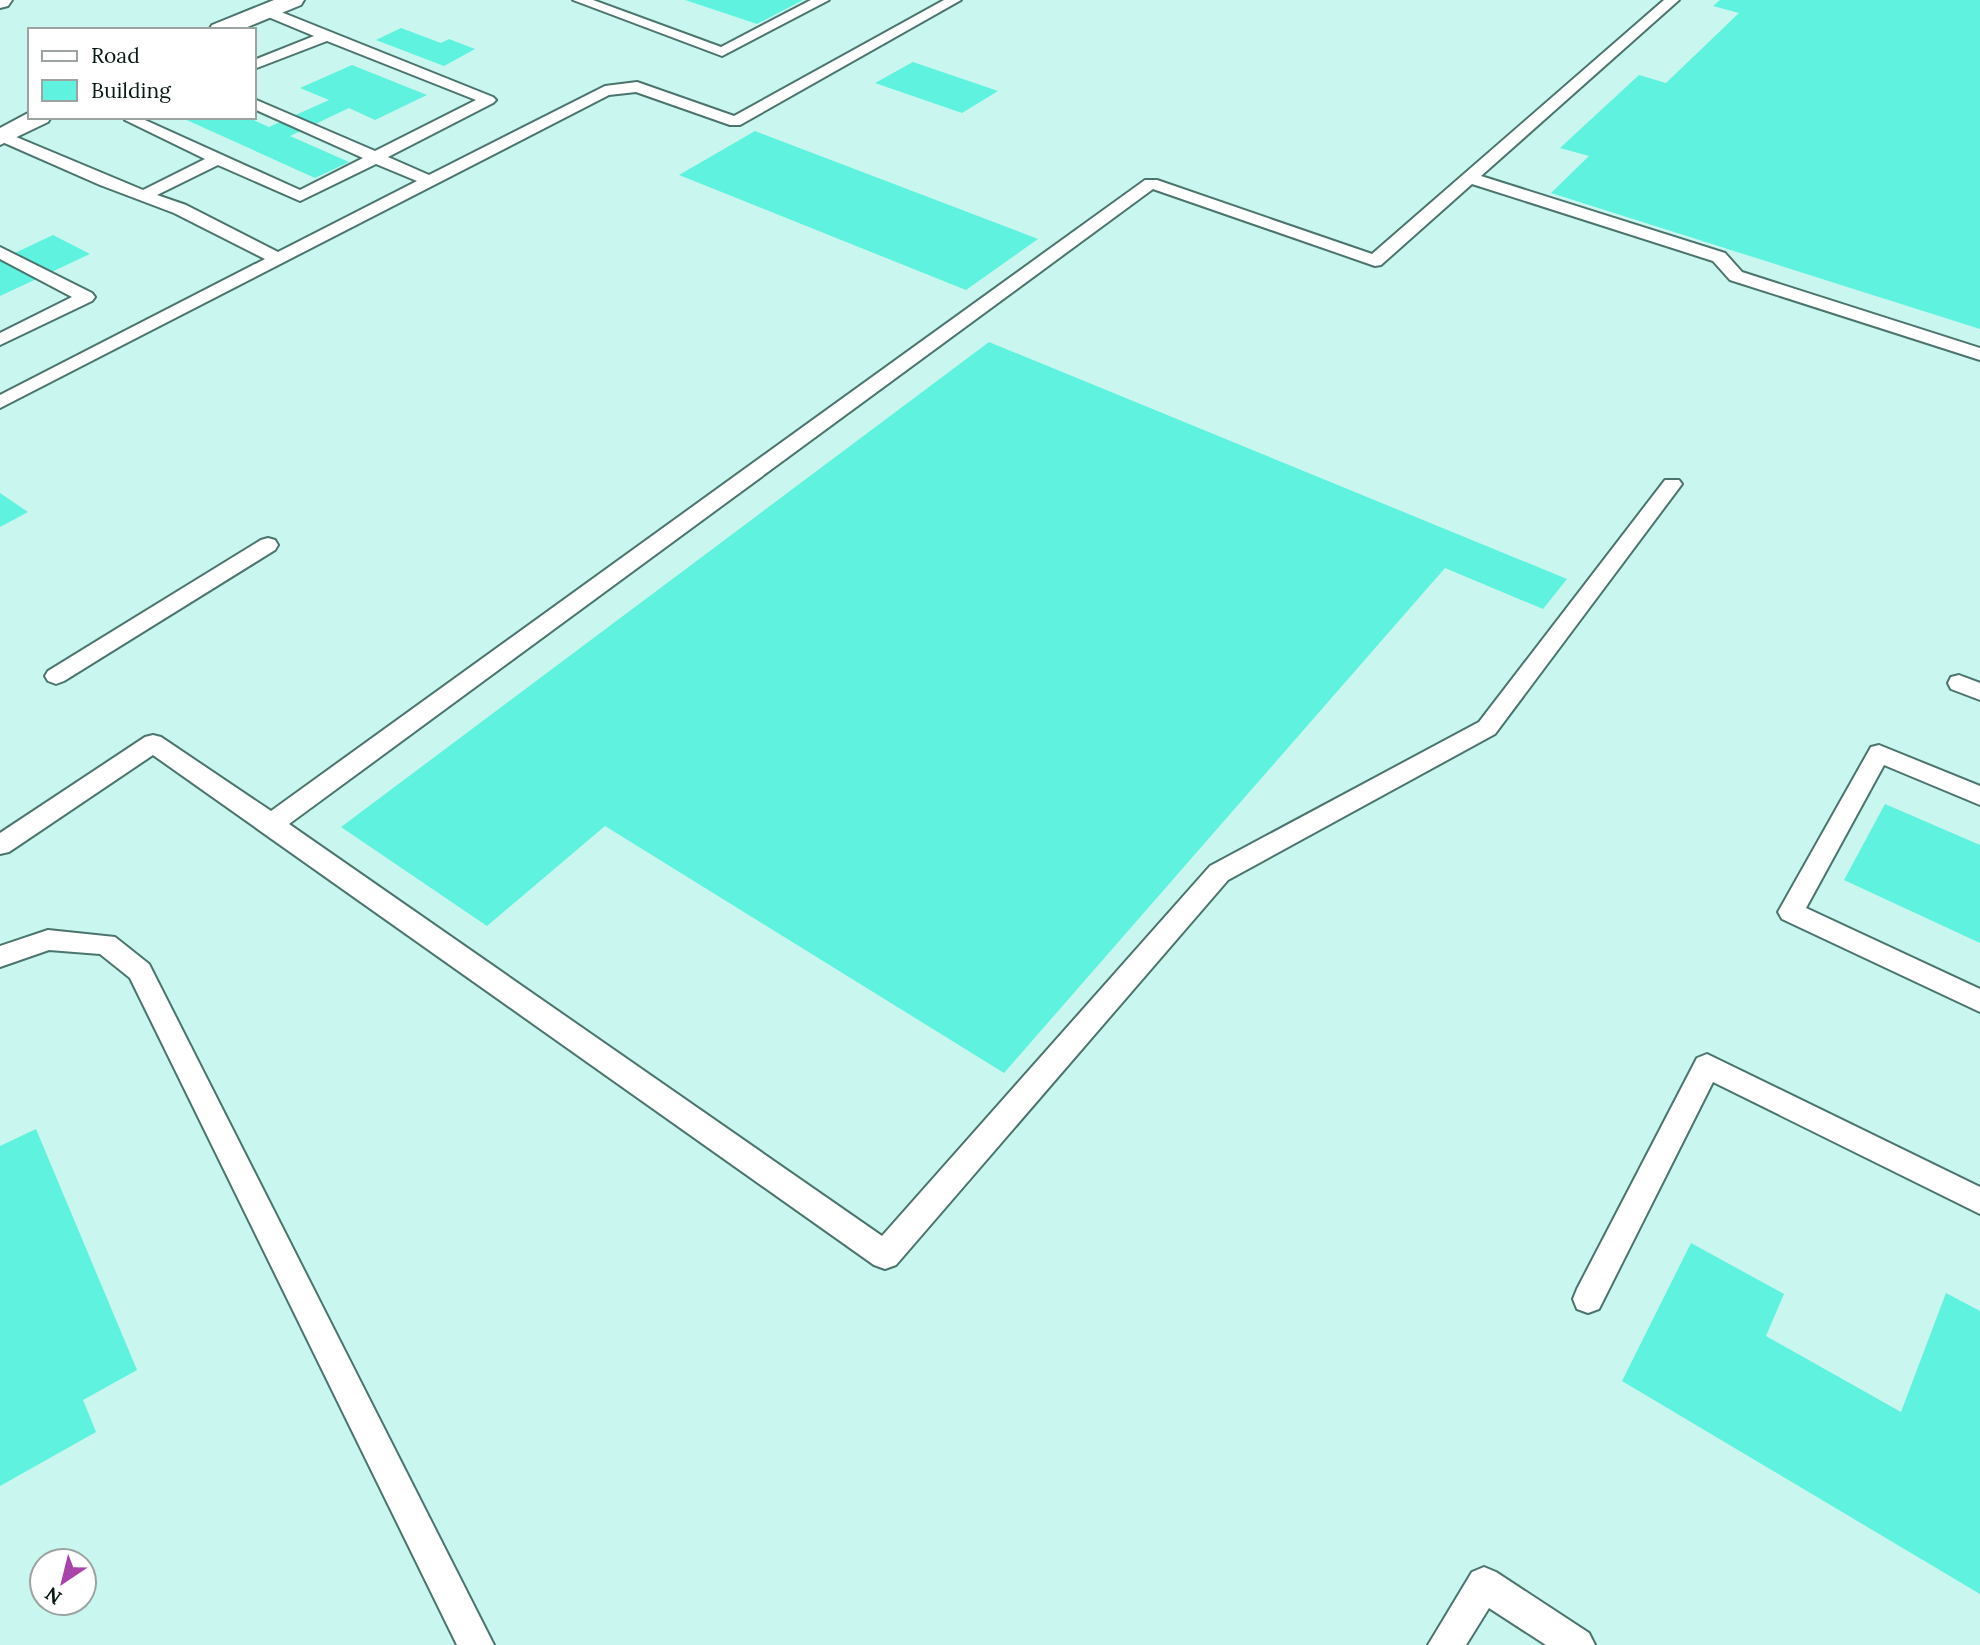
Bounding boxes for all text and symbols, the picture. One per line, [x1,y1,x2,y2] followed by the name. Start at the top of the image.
[28,28,256,119] legend
[91,42,140,69] text: Road
[91,77,171,104] text: Building
[28,1547,98,1617] north arrow
[40,1582,66,1610] text: N

